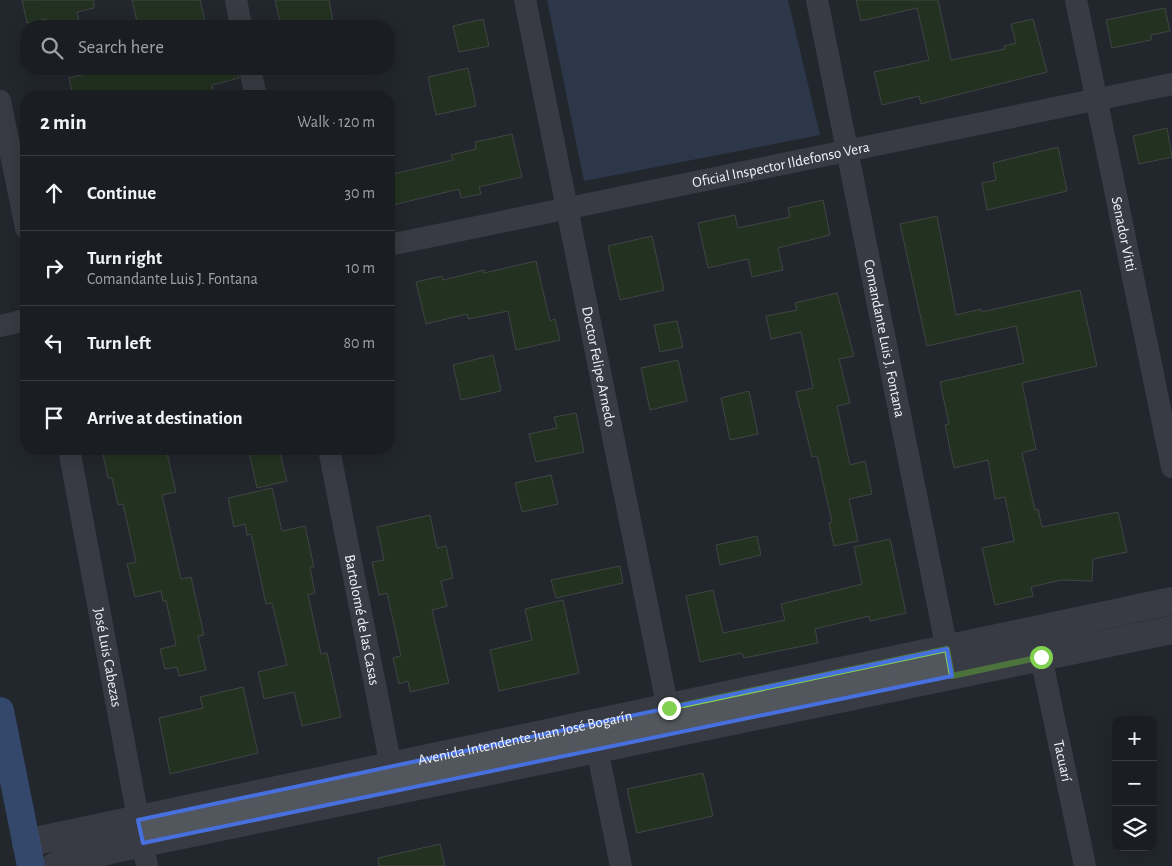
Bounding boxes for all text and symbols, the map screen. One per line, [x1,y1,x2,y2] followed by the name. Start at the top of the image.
[20,20,395,75] search box
[38,34,66,62] icon: search
[78,38,164,57] text: Search here
[40,112,87,133] text: 2 min
[297,114,375,130] text: Walk · 120 m
[691,139,871,190] street label: Oficial Inspector Ildefonso Vera
[40,179,68,207] icon: ahead
[87,184,156,203] text: Continue
[345,185,375,201] text: 30 m
[1109,195,1139,273] street label: Senador Vitti
[87,249,162,268] text: Turn right
[40,254,68,282] icon: right
[861,258,907,419] street label: Comandante Luis J. Fontana
[346,260,375,276] text: 10 m
[87,271,258,287] text: Comandante Luis J. Fontana
[579,305,618,428] street label: Doctor Felipe Arnedo
[40,329,68,357] icon: left
[87,334,151,353] text: Turn left
[344,335,375,351] text: 80 m
[40,404,68,432] icon: arrive
[87,409,243,428] text: Arrive at destination
[342,553,382,686] street label: Bartolomé de las Casas
[91,607,124,708] street label: José Luis Cabezas
[1030,646,1053,669] route start
[658,697,681,720] route end
[417,708,634,768] street label: Avenida Intendente Juan José Bogarín
[1112,716,1157,851] map controls
[1112,716,1157,761] button: +
[1051,739,1074,783] street label: Tacuarí
[1112,761,1157,806] button: −
[1112,806,1157,851] button: layers

